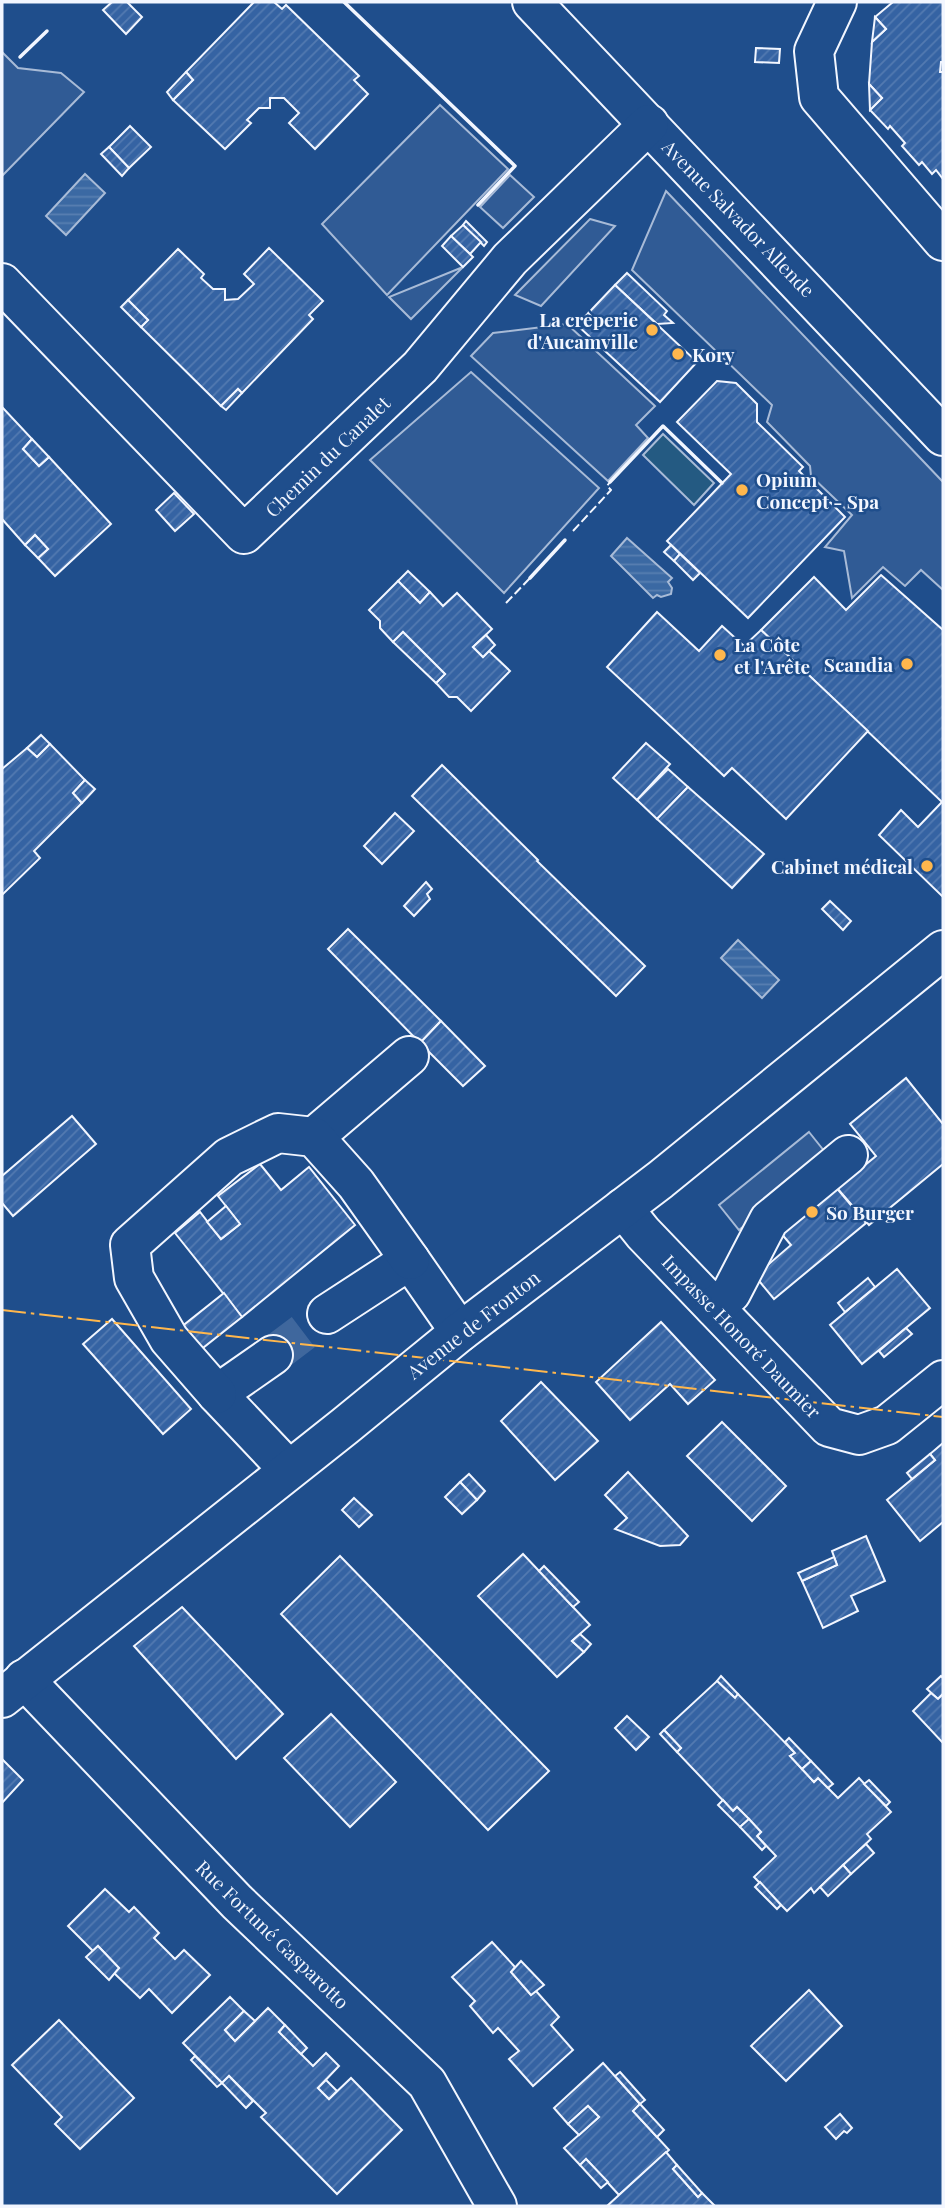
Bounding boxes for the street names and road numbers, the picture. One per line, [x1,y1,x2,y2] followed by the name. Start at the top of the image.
[656,133,821,302] street label: Avenue Salvador Allende
[259,389,395,522] street label: Chemin du Canalet
[657,1248,828,1424] street label: Impasse Honoré Daumier
[400,1264,545,1385] street label: Avenue de Fronton
[191,1854,355,2014] street label: Rue Fortuné Gasparotto

